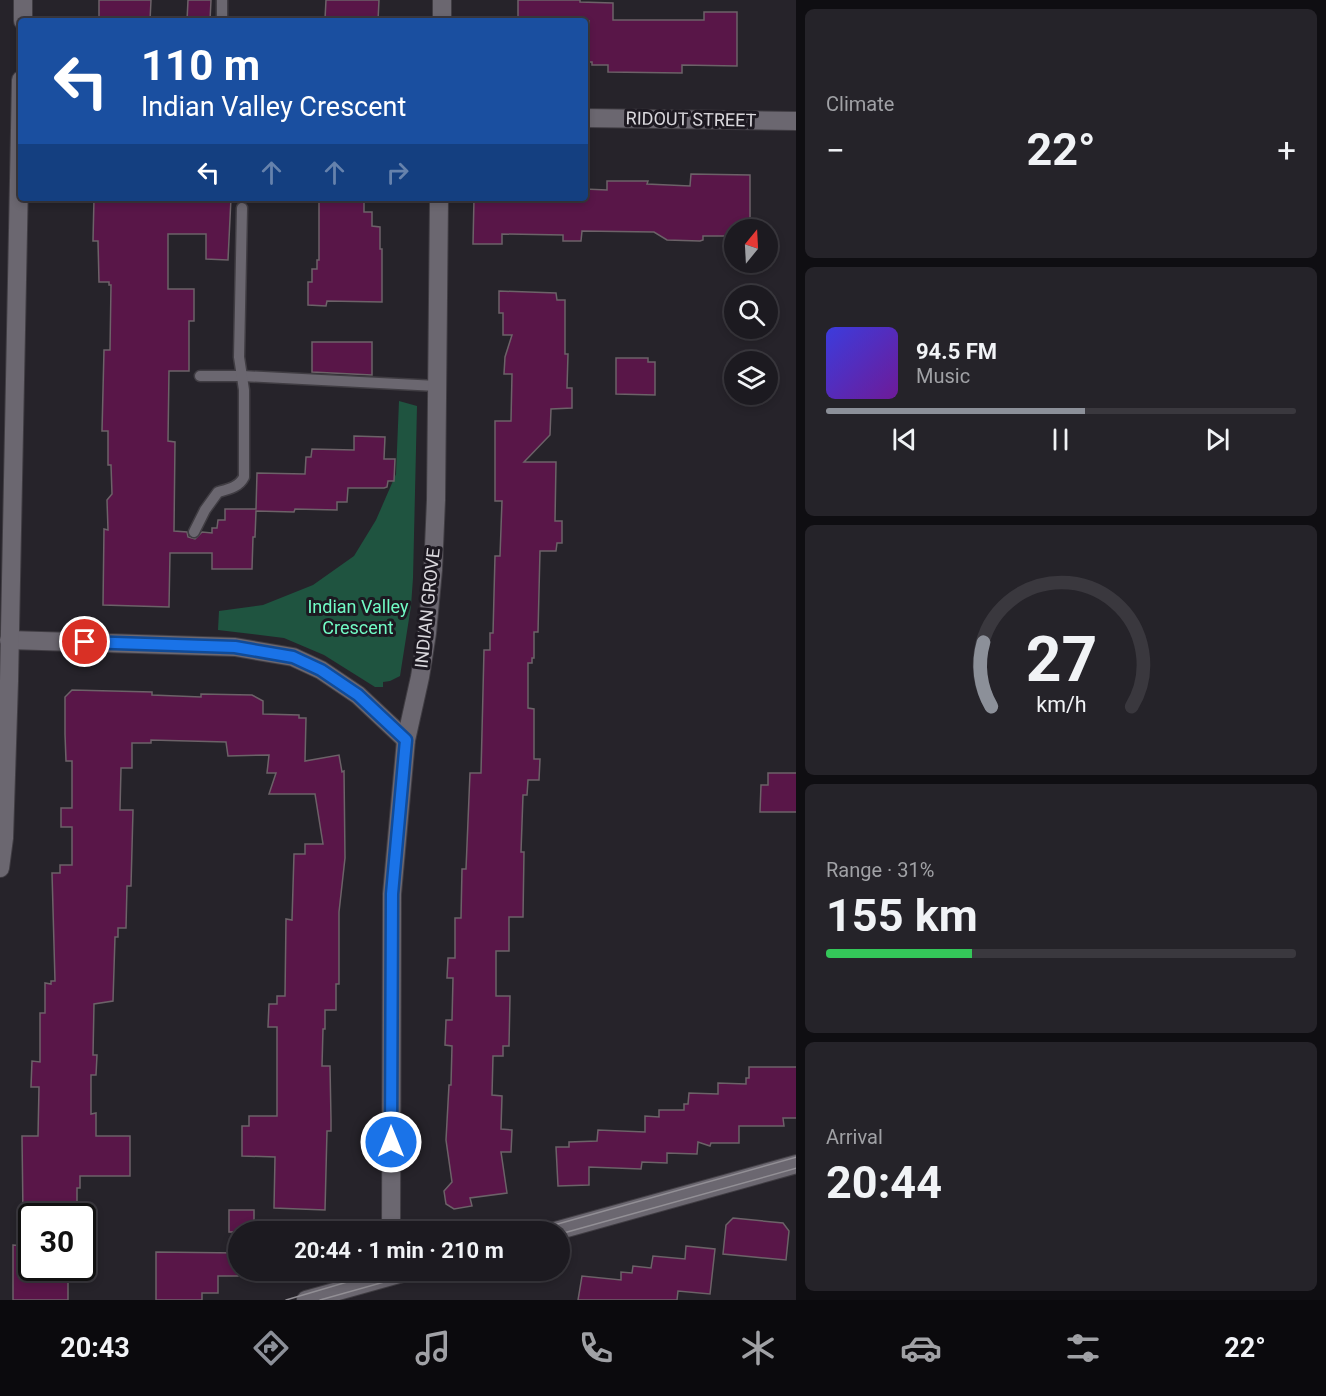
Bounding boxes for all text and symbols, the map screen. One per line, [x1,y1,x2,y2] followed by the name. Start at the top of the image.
[141,41,260,90] text: 110 m
[42,42,120,120] icon: left
[141,91,406,123] text: Indian Valley Crescent
[826,92,894,116] text: Climate
[626,107,757,131] street label: RIDOUT STREET
[1026,123,1096,176] text: 22°
[826,131,845,170] text: −
[1277,131,1296,170] text: +
[192,156,225,189] icon: left
[255,156,288,189] icon: ahead
[318,156,351,189] icon: ahead
[381,156,414,189] icon: right
[724,219,778,273] north arrow
[724,219,778,405] map controls
[724,285,778,339] button: search
[916,339,997,364] text: 94.5 FM
[724,351,778,405] button: layers
[916,364,970,388] text: Music
[888,423,921,456] icon: previous
[1044,423,1077,456] icon: pause
[1201,423,1234,456] icon: next
[410,547,444,669] street label: INDIAN GROVE
[307,596,409,638] park label: Indian Valley Crescent
[59,616,110,667] pin
[1025,623,1097,696] text: 27
[68,625,101,658] icon: arrive
[1036,692,1086,717] text: km/h
[826,858,934,882] text: Range · 31%
[826,889,978,942] text: 155 km
[359,1110,423,1174] position arrow
[826,1125,883,1149] text: Arrival
[826,1156,942,1209] text: 20:44
[18,1203,96,1281] speed limit sign: 30
[294,1238,504,1263] text: 20:44 · 1 min · 210 m
[250,1327,292,1369] icon: directions
[412,1327,454,1369] icon: music
[575,1327,617,1369] icon: phone
[737,1327,779,1369] icon: climate
[900,1327,942,1369] icon: car
[1062,1327,1104,1369] icon: filters
[60,1332,130,1364] text: 20:43
[1224,1332,1266,1364] text: 22°

